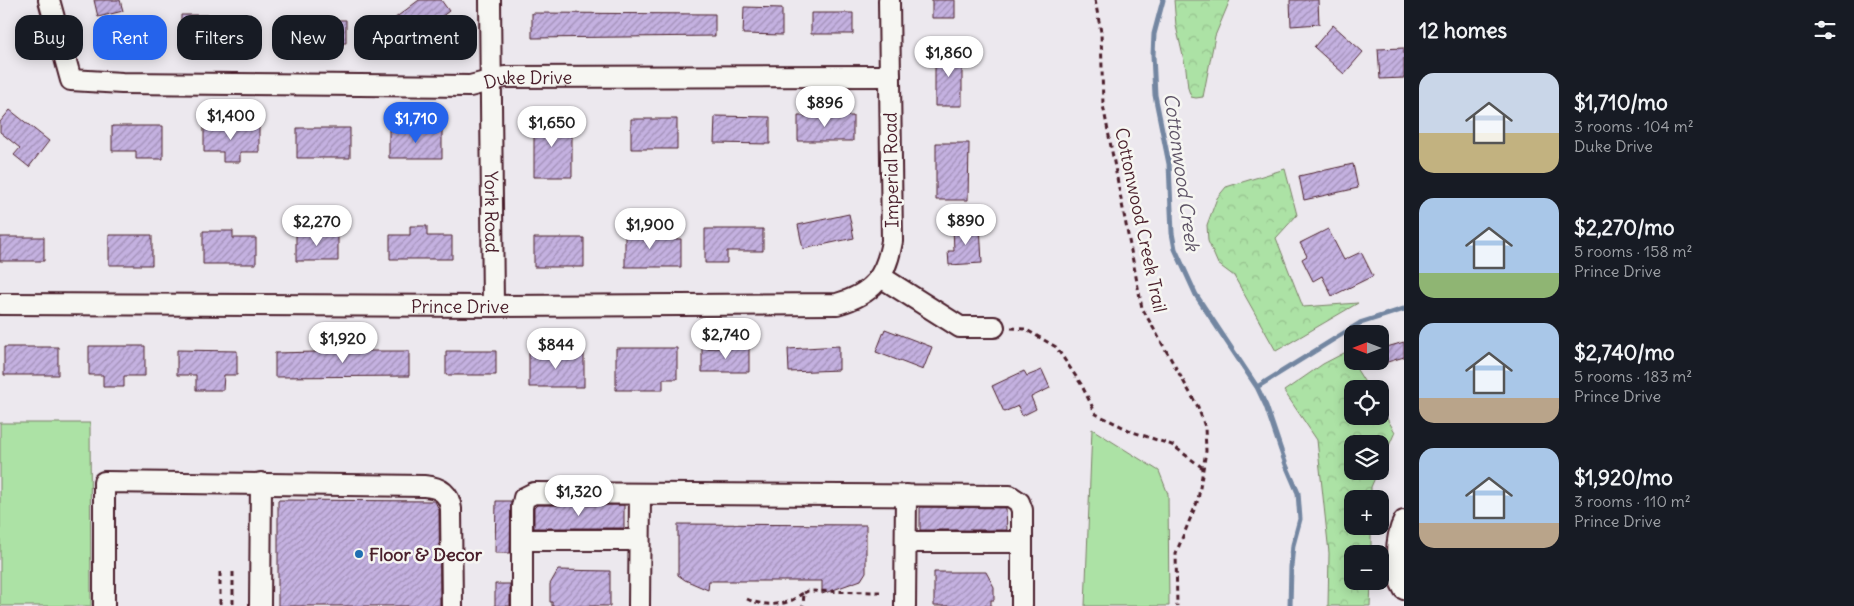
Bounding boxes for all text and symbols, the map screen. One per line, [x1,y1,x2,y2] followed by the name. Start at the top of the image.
[15,15,83,60] chip: Buy
[93,15,167,60] chip: Rent
[177,15,262,60] chip: Filters
[272,15,344,60] chip: New
[354,15,477,60] chip: Apartment
[1811,16,1839,44] icon: filters
[1419,17,1507,44] text: 12 homes
[908,36,990,78] pin: $1,860
[925,42,973,62] text: $1,860
[481,65,572,94] street label: Duke Drive
[795,86,855,128] pin: $896
[1574,89,1668,116] text: $1,710/mo
[807,92,843,112] text: $896
[1159,92,1205,254] water label: Cottonwood Creek
[1459,93,1519,153] icon: home
[190,98,272,141] pin: $1,400
[375,102,457,144] pin: $1,710
[207,105,255,125] text: $1,400
[511,106,593,148] pin: $1,650
[394,108,438,128] text: $1,710
[528,112,576,132] text: $1,650
[878,112,904,228] street label: Imperial Road
[1574,116,1694,136] text: 3 rooms · 104 m²
[1110,125,1172,315] street label: Cottonwood Creek Trail
[1574,136,1653,156] text: Duke Drive
[480,171,504,254] street label: York Road
[276,204,358,247] pin: $2,270
[936,204,996,246] pin: $890
[609,208,691,250] pin: $1,900
[947,210,985,230] text: $890
[293,211,341,231] text: $2,270
[626,214,674,234] text: $1,900
[1574,214,1675,241] text: $2,270/mo
[1459,218,1519,278] icon: home
[1574,241,1692,261] text: 5 rooms · 158 m²
[1574,261,1661,281] text: Prince Drive
[411,294,509,318] street label: Prince Drive
[685,318,767,360] pin: $2,740
[302,322,384,364] pin: $1,920
[702,324,750,344] text: $2,740
[1344,325,1389,370] north arrow
[1344,325,1389,590] map controls
[320,328,366,348] text: $1,920
[526,328,586,370] pin: $844
[538,334,574,354] text: $844
[1574,339,1675,366] text: $2,740/mo
[1459,343,1519,403] icon: home
[1574,366,1692,386] text: 5 rooms · 183 m²
[1344,380,1389,425] button: locate
[1574,386,1661,406] text: Prince Drive
[1344,435,1389,480] button: layers
[1574,464,1673,491] text: $1,920/mo
[1459,468,1519,528] icon: home
[538,474,620,517] pin: $1,320
[556,481,602,501] text: $1,320
[1344,490,1389,535] button: +
[1574,491,1691,511] text: 3 rooms · 110 m²
[1574,511,1661,531] text: Prince Drive
[369,543,483,566] place label: Floor & Decor
[1344,545,1389,590] button: −
[353,548,365,560] marker: Floor & Decor

